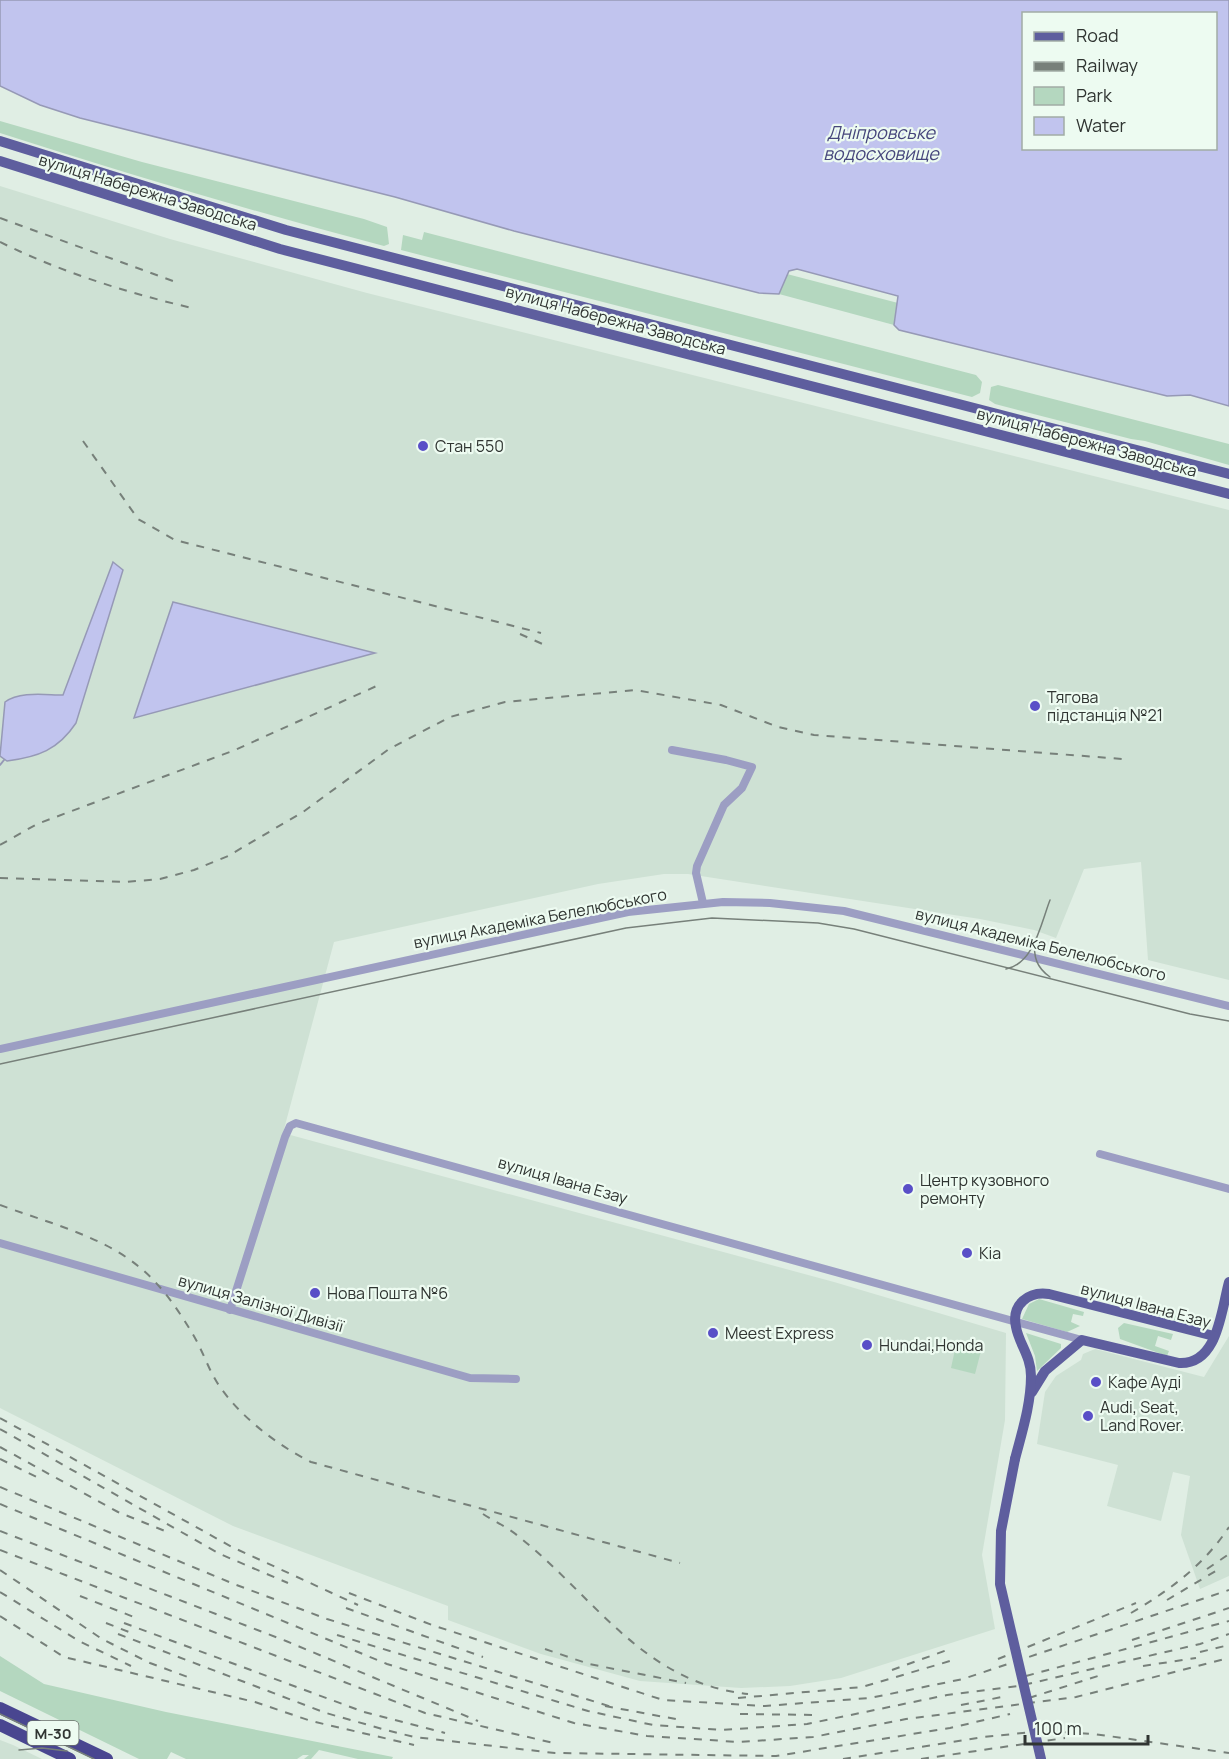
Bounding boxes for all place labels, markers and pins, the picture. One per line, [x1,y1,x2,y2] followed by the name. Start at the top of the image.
[435,435,504,457] place label: Стан 550
[416,439,430,453] marker: Стан 550
[1047,686,1163,726] place label: Тягова пiдстанцiя №21
[1028,699,1042,713] marker: Тягова пiдстанцiя №21
[920,1169,1049,1209] place label: Центр кузовного ремонту
[901,1182,915,1196] marker: Центр кузовного ремонту
[979,1242,1001,1264] place label: Kia
[960,1246,974,1260] marker: Kia
[327,1282,448,1304] place label: Нова Пошта №6
[308,1286,322,1300] marker: Нова Пошта №6
[725,1322,834,1344] place label: Meest Express
[706,1326,720,1340] marker: Meest Express
[879,1334,984,1356] place label: Hundai,Honda
[860,1338,874,1352] marker: Hundai,Honda
[1108,1371,1181,1393] place label: Кафе Ауді
[1089,1375,1103,1389] marker: Кафе Ауді
[1100,1396,1184,1436] place label: Audi, Seat, Land Rover.
[1081,1409,1095,1423] marker: Audi, Seat, Land Rover.

